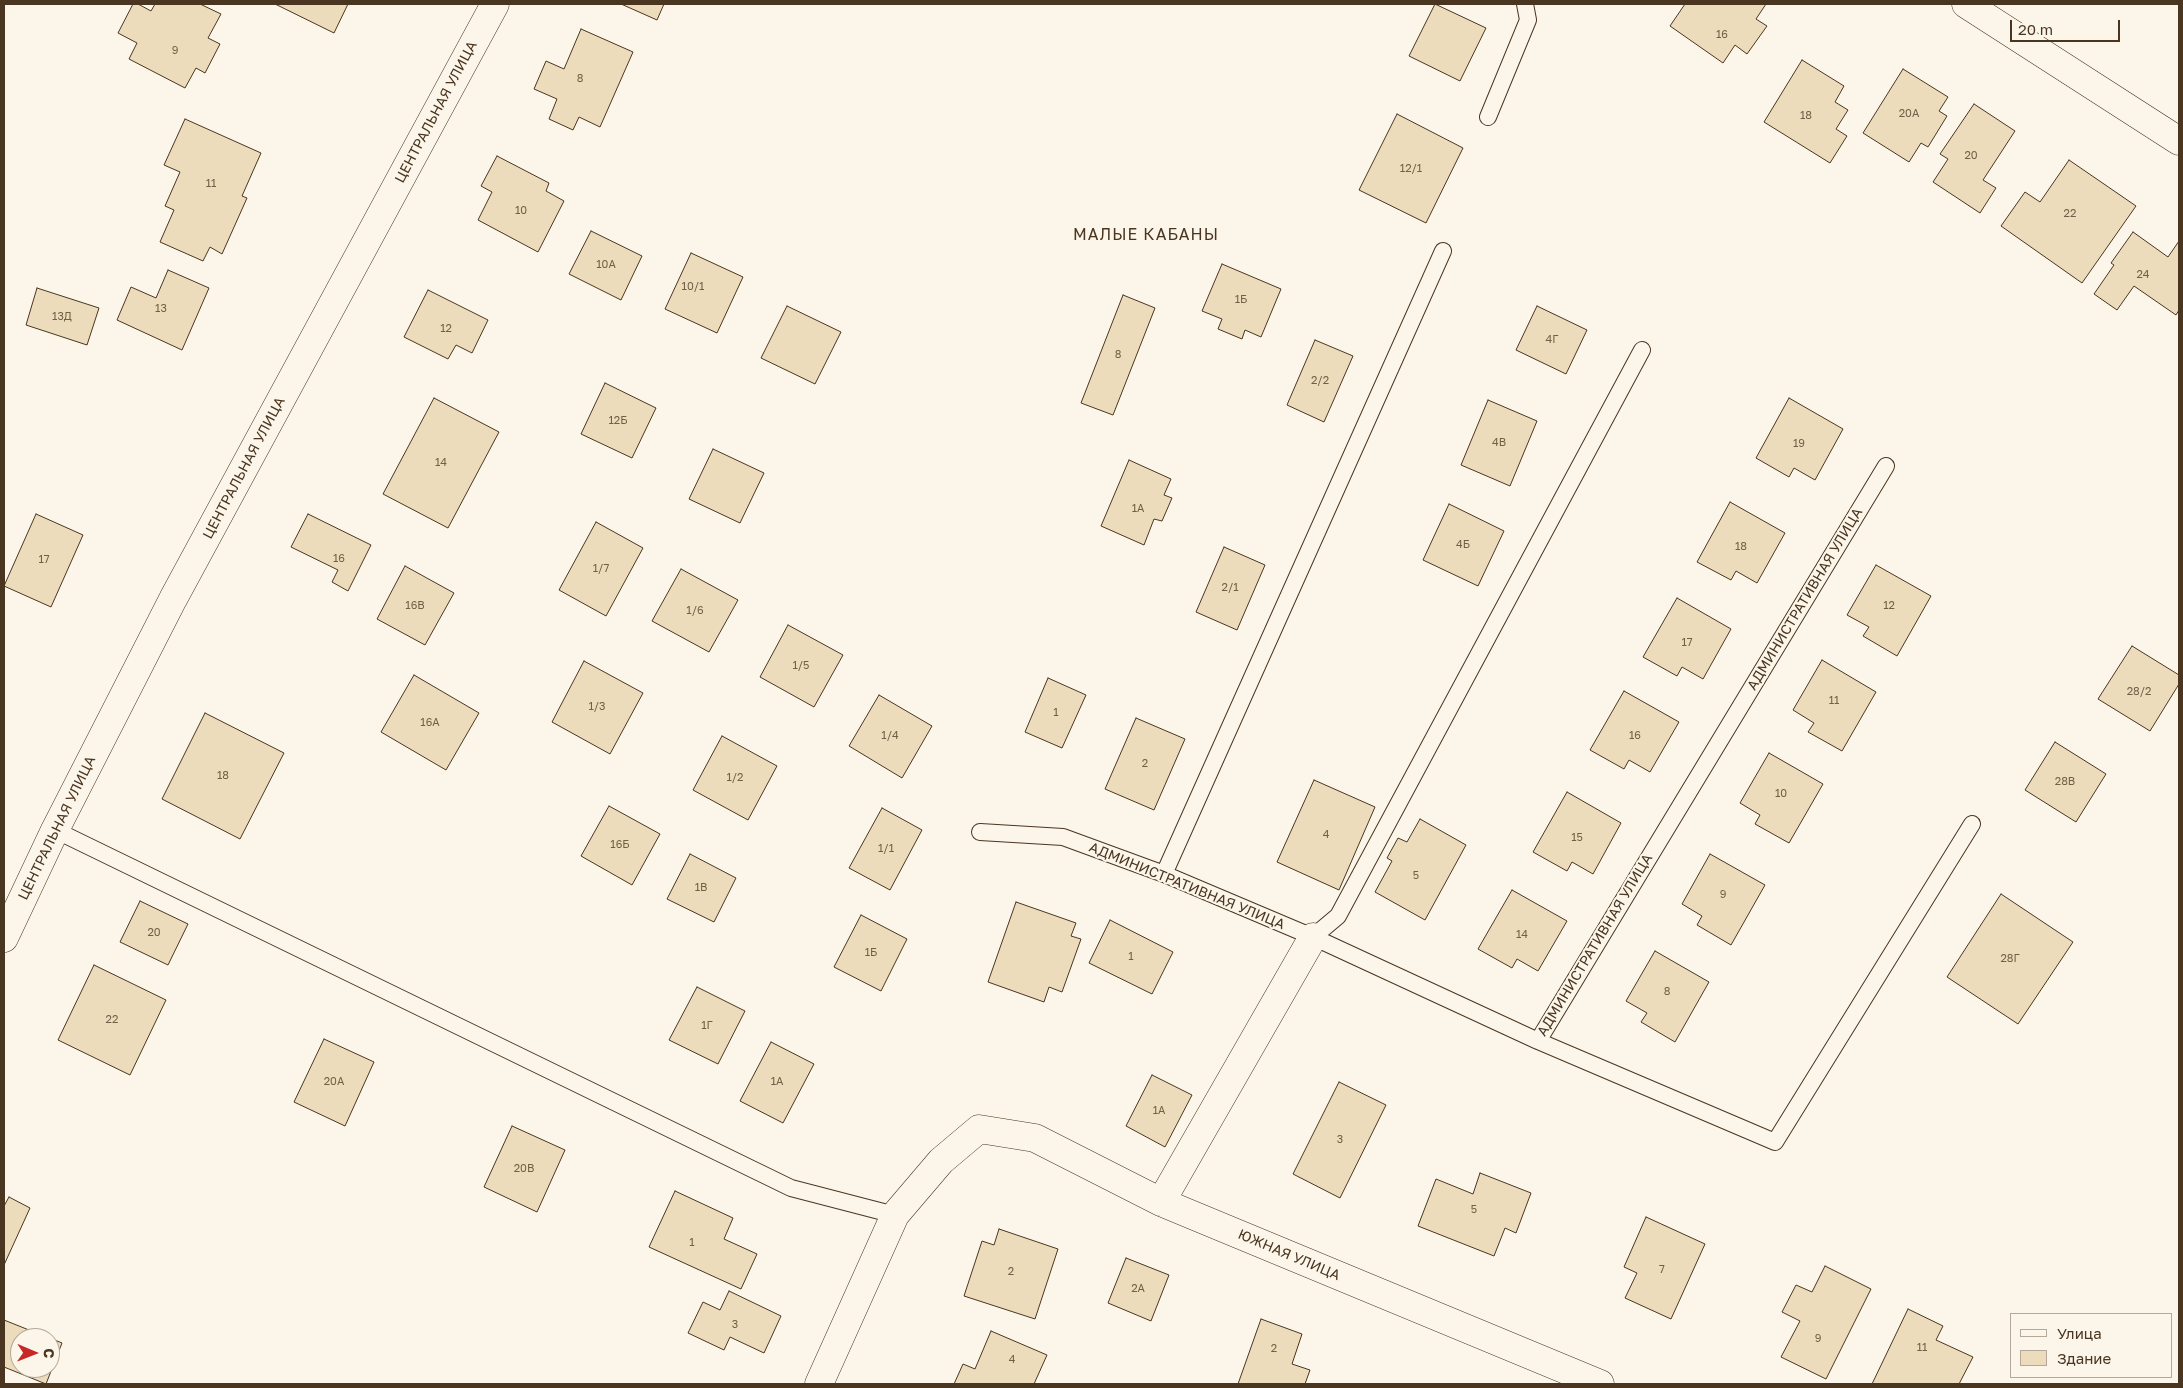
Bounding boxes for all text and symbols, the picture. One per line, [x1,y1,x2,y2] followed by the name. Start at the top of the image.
[2013,10,2123,42] scale bar
[2018,20,2053,38] text: 20 m
[1716,28,1728,42] house number: 16
[391,38,481,186] street label: ЦЕНТРАЛЬНАЯ УЛИЦА
[172,44,178,58] house number: 9
[577,72,583,86] house number: 8
[1899,107,1919,121] house number: 20А
[1800,109,1812,123] house number: 18
[1964,149,1978,163] house number: 20
[1400,162,1422,176] house number: 12/1
[206,177,216,191] house number: 11
[515,204,527,218] house number: 10
[2064,207,2076,221] house number: 22
[1072,225,1220,245] district label: МАЛЫЕ КАБАНЫ
[596,258,616,272] house number: 10А
[2136,268,2150,282] house number: 24
[682,280,704,294] house number: 10/1
[1235,293,1247,307] house number: 1Б
[155,302,167,316] house number: 13
[52,310,72,324] house number: 13Д
[440,322,452,336] house number: 12
[1546,333,1558,347] house number: 4Г
[1115,348,1121,362] house number: 8
[1311,374,1329,388] house number: 2/2
[199,394,289,542] street label: ЦЕНТРАЛЬНАЯ УЛИЦА
[608,414,628,428] house number: 12Б
[1492,436,1506,450] house number: 4В
[1793,437,1805,451] house number: 19
[435,456,447,470] house number: 14
[1132,502,1144,516] house number: 1А
[1744,505,1866,693] street label: АДМИНИСТРАТИВНАЯ УЛИЦА
[1456,538,1470,552] house number: 4Б
[1735,540,1747,554] house number: 18
[333,552,345,566] house number: 16
[38,553,50,567] house number: 17
[593,562,609,576] house number: 1/7
[1222,581,1238,595] house number: 2/1
[405,599,425,613] house number: 16В
[1883,599,1895,613] house number: 12
[686,604,704,618] house number: 1/6
[1681,636,1693,650] house number: 17
[793,659,809,673] house number: 1/5
[2127,685,2151,699] house number: 28/2
[1829,694,1839,708] house number: 11
[588,700,606,714] house number: 1/3
[1053,706,1059,720] house number: 1
[420,716,440,730] house number: 16А
[881,729,899,743] house number: 1/4
[1629,729,1641,743] house number: 16
[15,753,99,903] street label: ЦЕНТРАЛЬНАЯ УЛИЦА
[1142,757,1148,771] house number: 2
[217,769,229,783] house number: 18
[727,771,743,785] house number: 1/2
[2055,775,2075,789] house number: 28В
[1775,787,1787,801] house number: 10
[1323,828,1329,842] house number: 4
[1571,831,1583,845] house number: 15
[610,838,630,852] house number: 16Б
[1087,839,1287,933] street label: АДМИНИСТРАТИВНАЯ УЛИЦА
[878,842,894,856] house number: 1/1
[1534,851,1656,1039] street label: АДМИНИСТРАТИВНАЯ УЛИЦА
[1413,869,1419,883] house number: 5
[695,881,707,895] house number: 1В
[1720,888,1726,902] house number: 9
[147,926,161,940] house number: 20
[1516,928,1528,942] house number: 14
[865,946,877,960] house number: 1Б
[1128,950,1134,964] house number: 1
[2000,952,2020,966] house number: 28Г
[1664,985,1670,999] house number: 8
[106,1013,118,1027] house number: 22
[701,1019,713,1033] house number: 1Г
[324,1075,344,1089] house number: 20А
[771,1075,783,1089] house number: 1А
[1153,1104,1165,1118] house number: 1А
[1337,1133,1343,1147] house number: 3
[514,1162,534,1176] house number: 20В
[1471,1203,1477,1217] house number: 5
[1235,1226,1343,1284] street label: ЮЖНАЯ УЛИЦА
[689,1236,695,1250] house number: 1
[1659,1263,1665,1277] house number: 7
[1008,1265,1014,1279] house number: 2
[1131,1282,1145,1296] house number: 2А
[2010,1313,2173,1378] legend
[732,1318,738,1332] house number: 3
[2057,1324,2102,1342] text: Улица
[10,1328,60,1378] north arrow
[1815,1332,1821,1346] house number: 9
[1917,1341,1927,1355] house number: 11
[1271,1342,1277,1356] house number: 2
[41,1348,58,1358] text: С
[2057,1349,2111,1367] text: Здание
[1009,1353,1015,1367] house number: 4

